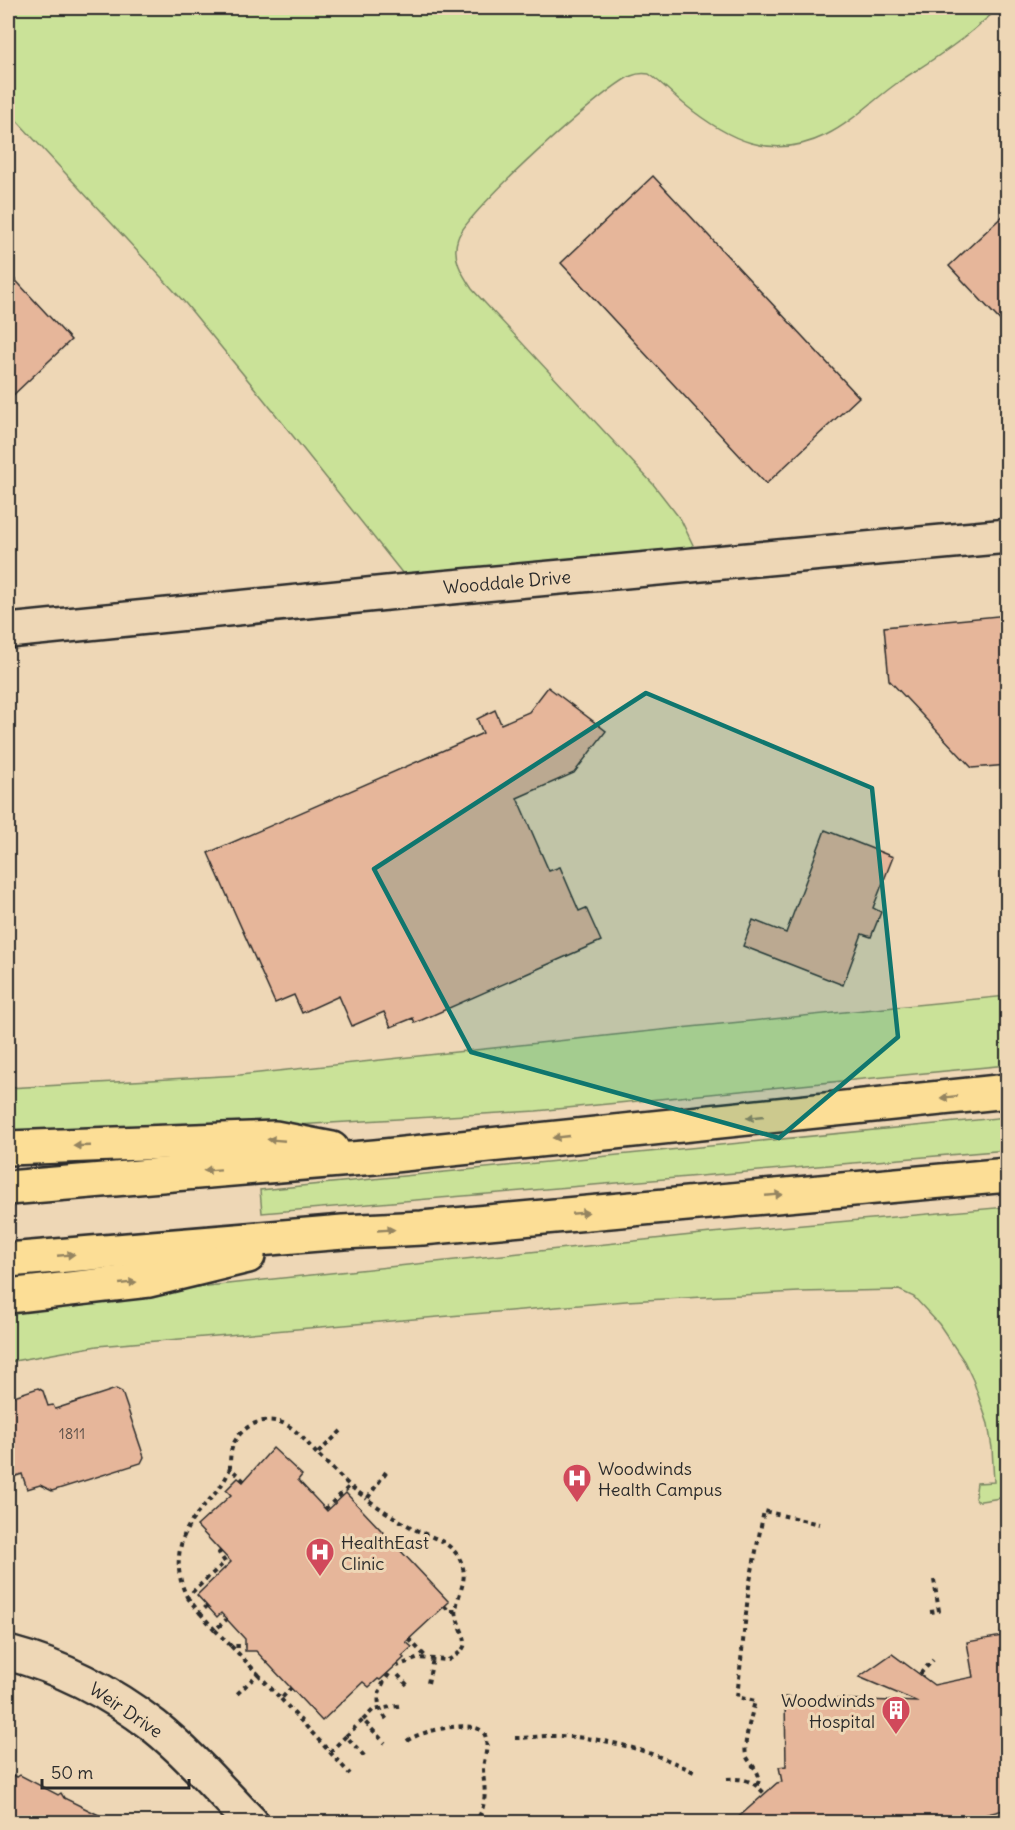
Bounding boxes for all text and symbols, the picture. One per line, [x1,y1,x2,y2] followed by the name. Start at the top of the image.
[442,565,572,599] street label: Wooddale Drive
[940,1092,959,1102] one-way arrow
[746,1112,765,1122] one-way arrow
[552,1133,571,1142] one-way arrow
[267,1135,286,1145] one-way arrow
[72,1141,91,1150] one-way arrow
[203,1165,222,1175] one-way arrow
[765,1190,784,1200] one-way arrow
[571,1208,590,1218] one-way arrow
[376,1225,395,1234] one-way arrow
[56,1250,75,1260] one-way arrow
[119,1278,138,1288] one-way arrow
[59,1424,85,1443] house number: 1811
[598,1457,722,1501] place label: Woodwinds Health Campus
[561,1462,593,1504] hospital icon: Woodwinds Health Campus
[341,1531,429,1575] place label: HealthEast Clinic
[304,1536,336,1578] hospital icon: HealthEast Clinic
[85,1677,167,1743] street label: Weir Drive
[781,1689,875,1733] place label: Woodwinds Hospital
[880,1694,912,1736] building icon: Woodwinds Hospital
[42,1752,189,1790] scale bar
[51,1761,93,1784] text: 50 m

